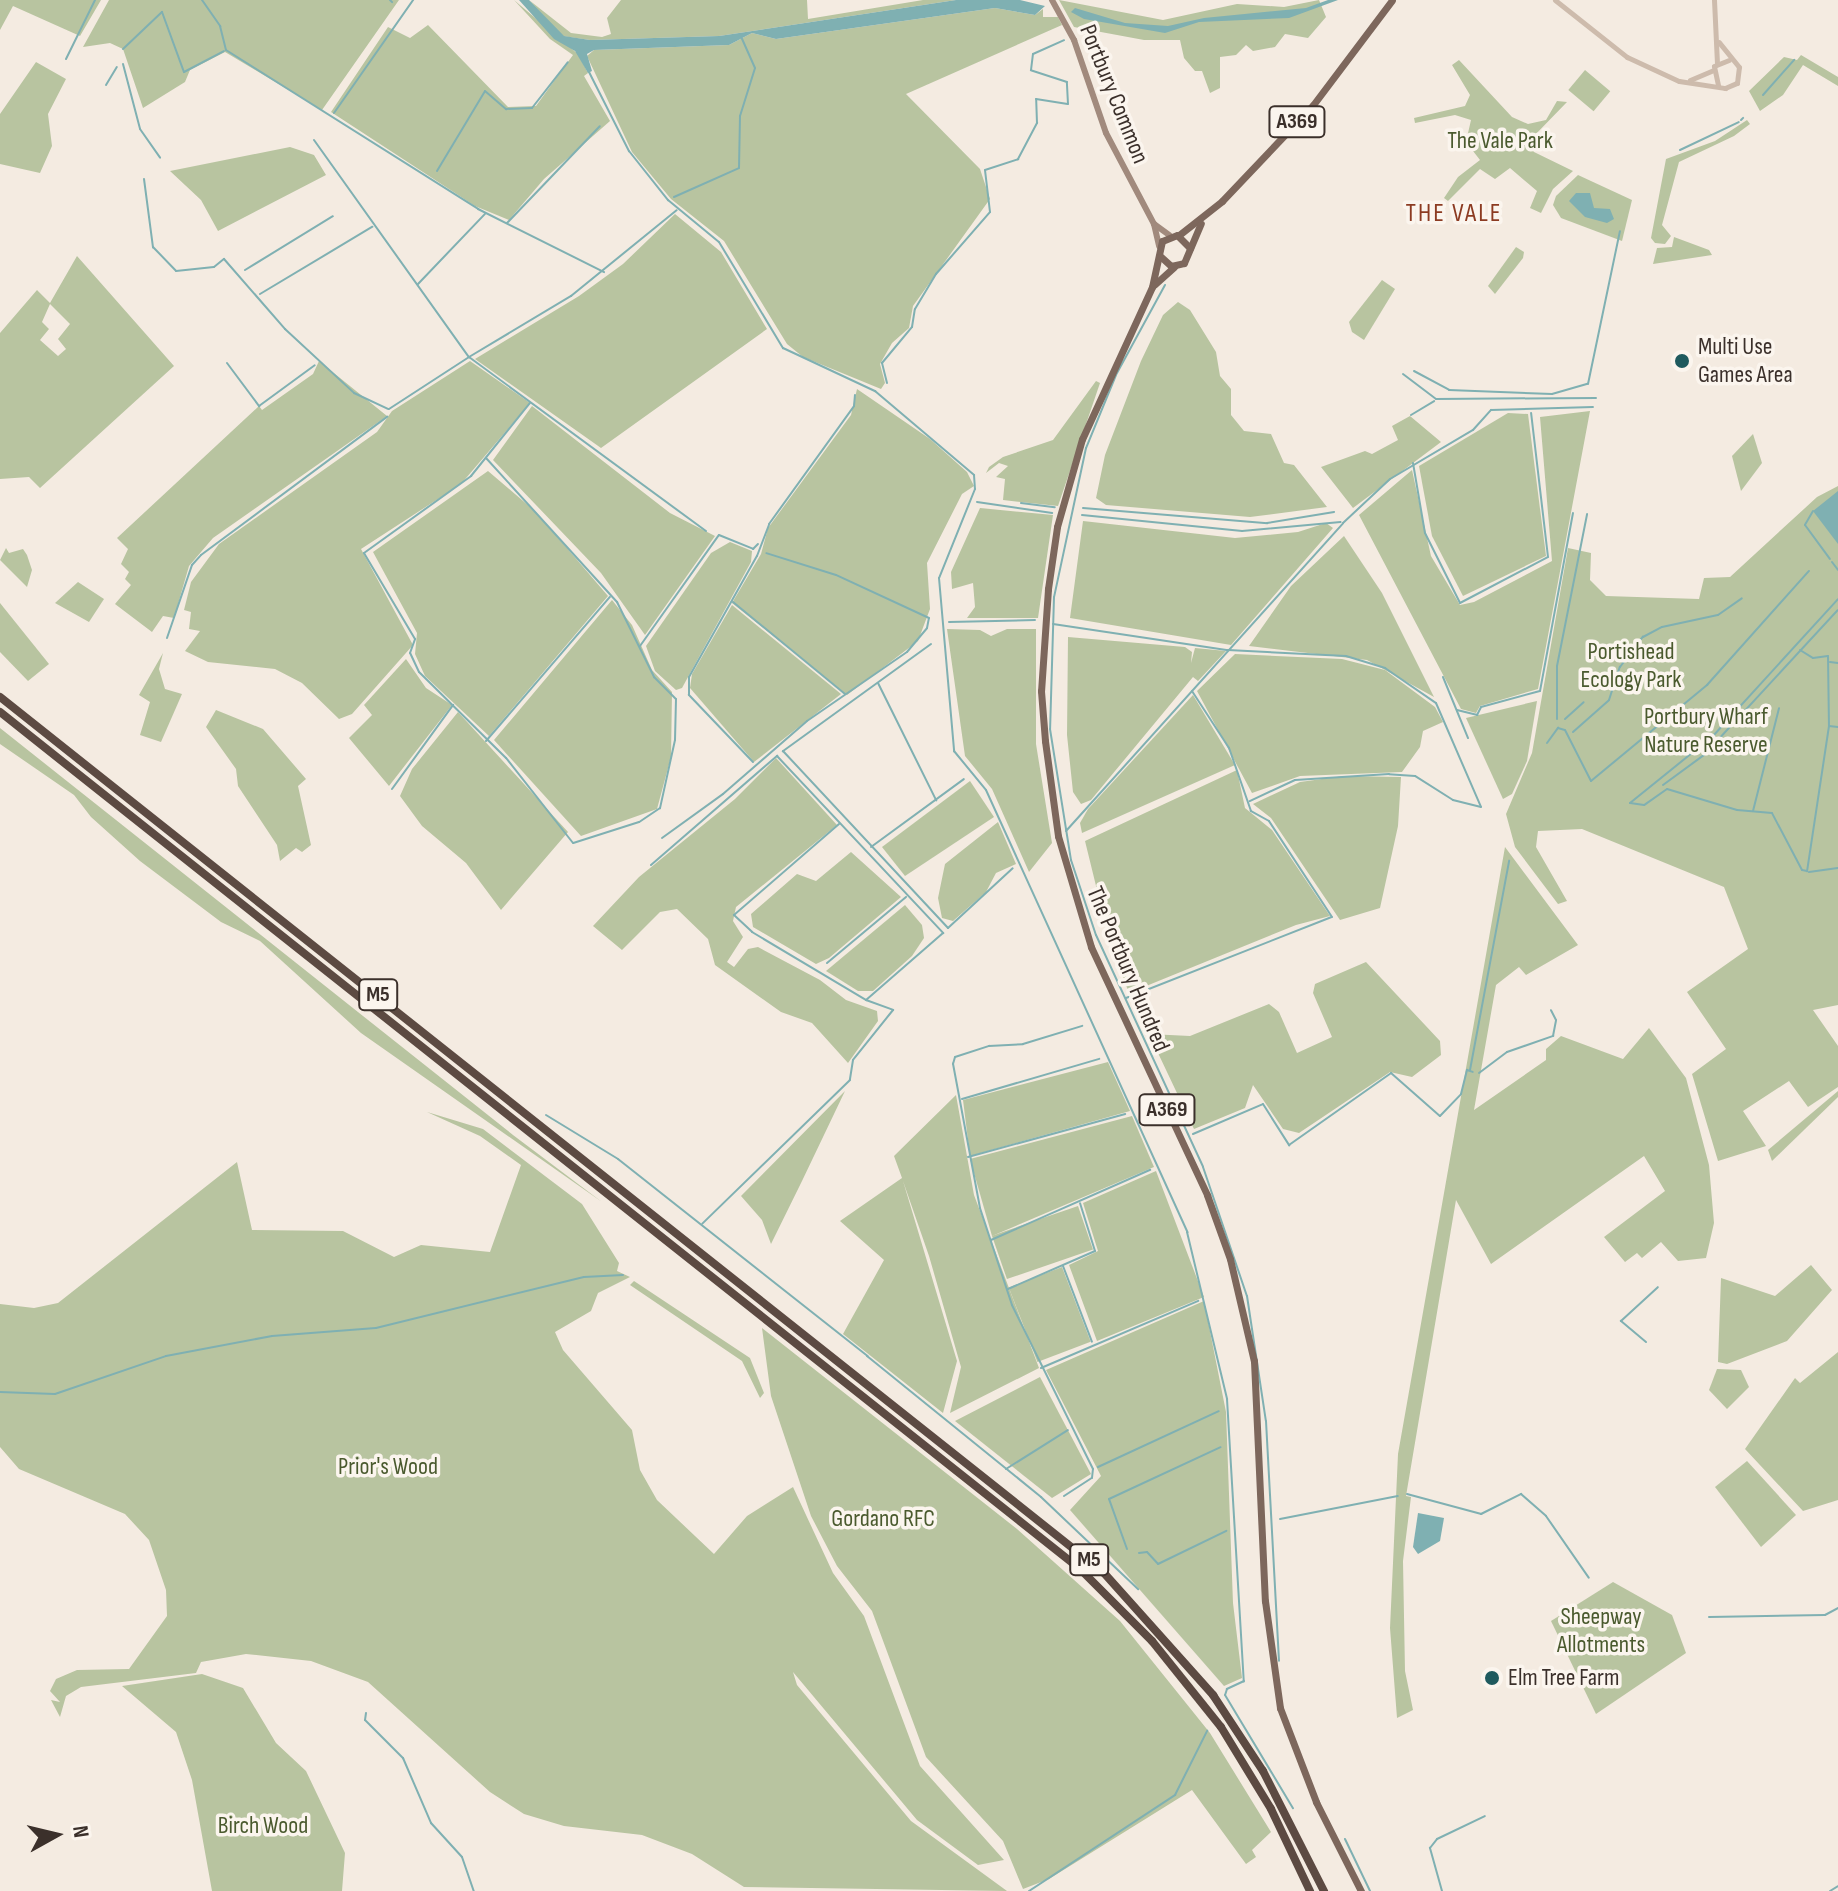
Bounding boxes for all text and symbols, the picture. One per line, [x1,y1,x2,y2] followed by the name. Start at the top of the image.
[1073,20,1155,168] street label: Portbury Common
[1267,104,1327,140] road number: A369
[1447,127,1553,155] park label: The Vale Park
[1405,198,1503,230] district label: THE VALE
[1698,333,1793,389] place label: Multi Use Games Area
[1673,352,1691,370] marker: Multi Use Games Area
[1581,638,1681,694] park label: Portishead Ecology Park
[1644,703,1768,759] park label: Portbury Wharf Nature Reserve
[1080,882,1176,1056] street label: The Portbury Hundred
[358,977,398,1013] road number: M5
[1137,1092,1197,1128] road number: A369
[338,1453,438,1481] park label: Prior's Wood
[831,1505,935,1533] park label: Gordano RFC
[1069,1542,1109,1578] road number: M5
[1557,1603,1645,1659] park label: Sheepway Allotments
[1508,1664,1619,1692] place label: Elm Tree Farm
[1483,1669,1501,1687] marker: Elm Tree Farm
[16,1795,96,1875] north arrow
[218,1812,308,1840] park label: Birch Wood
[66,1824,94,1839] text: N

